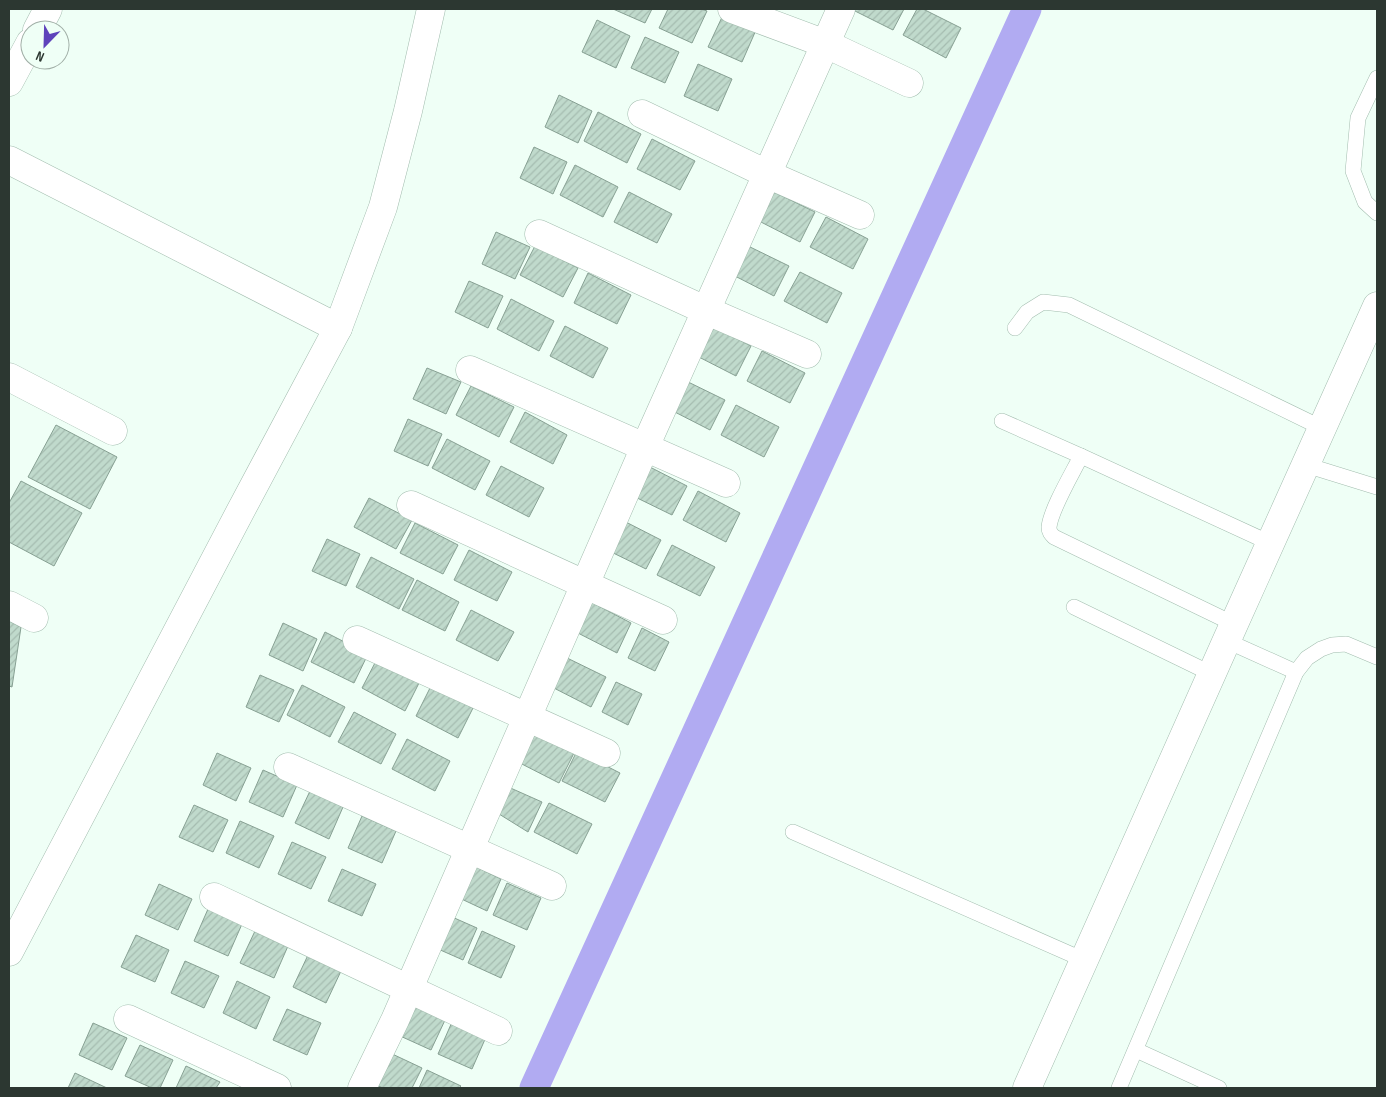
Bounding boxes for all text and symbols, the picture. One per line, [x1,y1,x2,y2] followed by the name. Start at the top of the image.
[20,20,70,70] north arrow
[33,47,47,66] text: N

